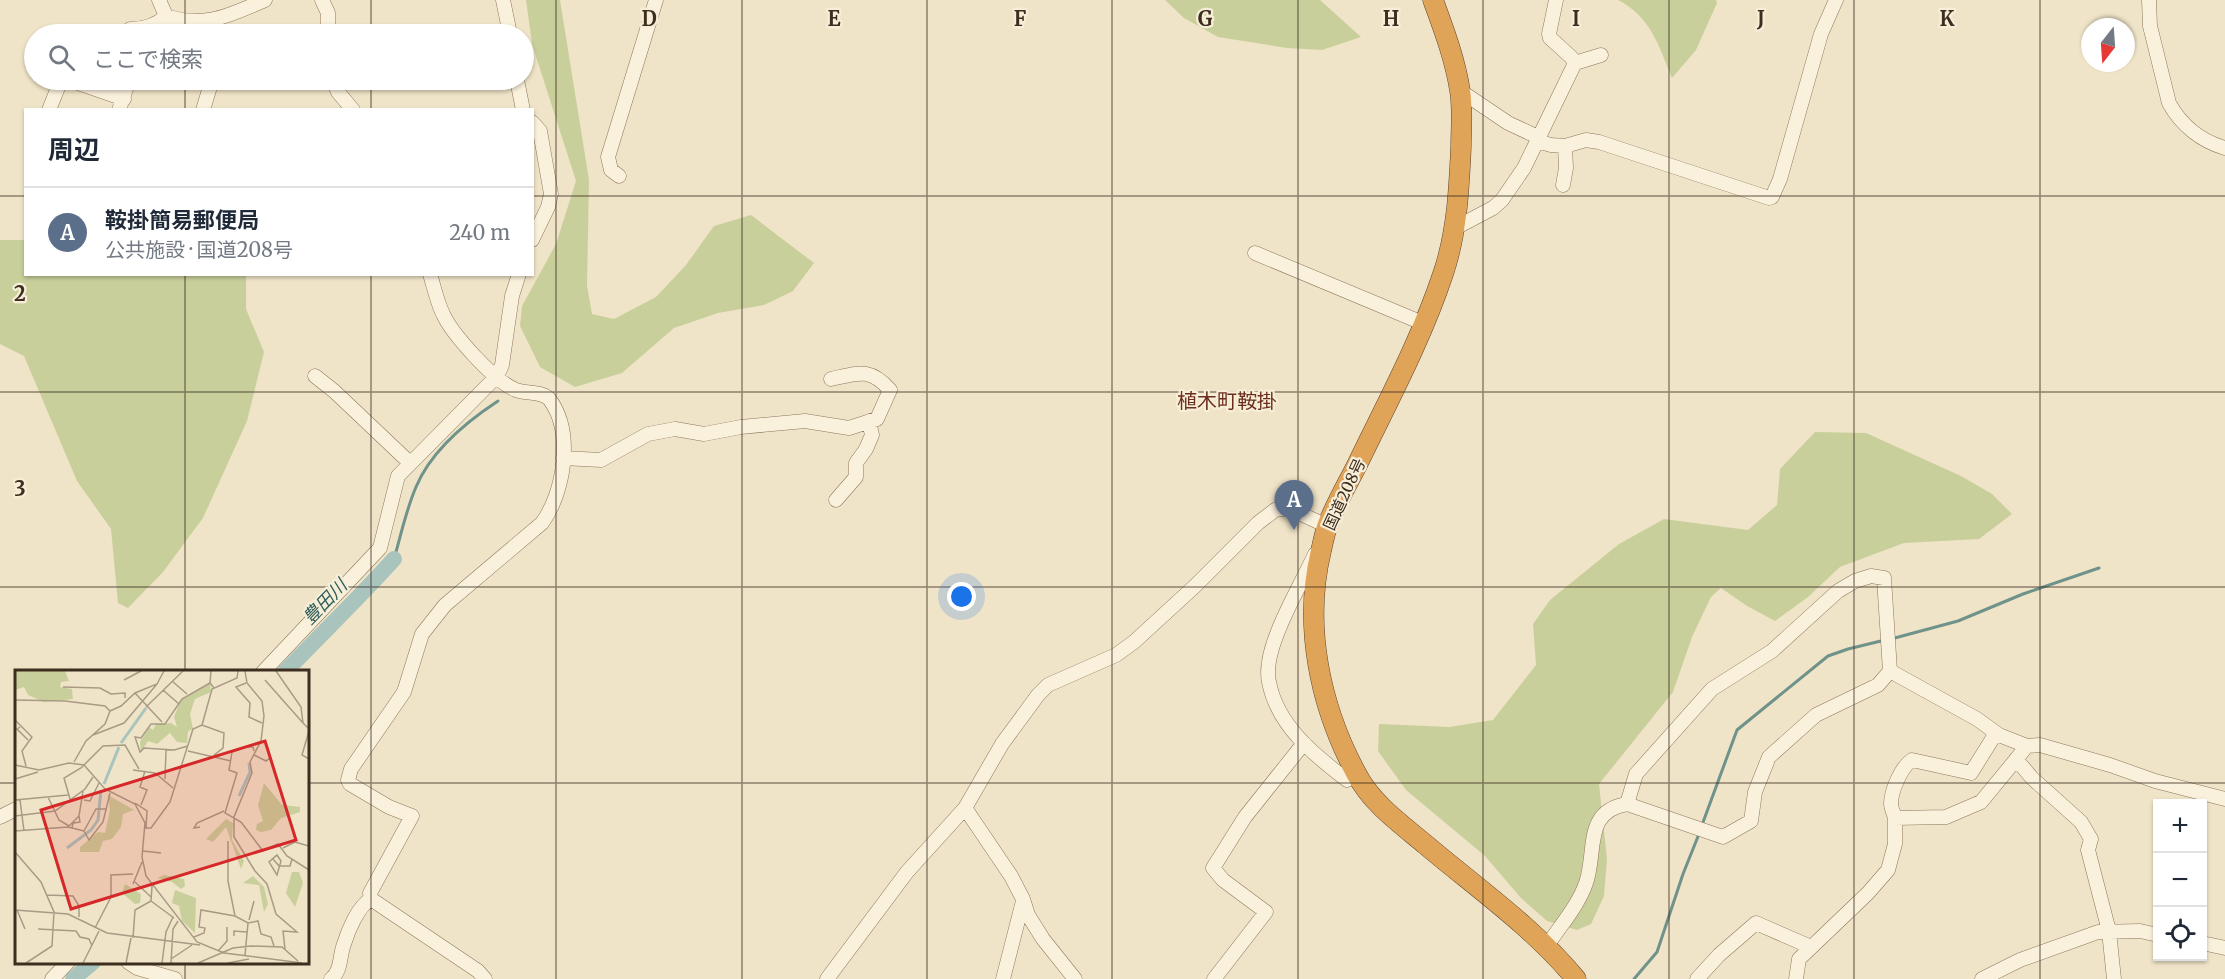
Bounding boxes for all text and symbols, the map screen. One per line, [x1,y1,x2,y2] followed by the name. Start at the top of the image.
[641,6,657,31] text: D
[827,6,841,31] text: E
[1014,6,1027,31] text: F
[1198,6,1213,31] text: G
[1383,6,1399,31] text: H
[1572,6,1580,31] text: I
[1756,6,1765,31] text: J
[1940,6,1955,31] text: K
[2081,18,2135,72] north arrow
[24,24,534,90] search box
[45,41,78,74] icon: search
[93,45,203,73] text: ここで検索
[48,133,100,166] text: 周辺
[105,206,259,234] text: 鞍掛簡易郵便局
[60,220,75,245] text: A
[449,220,510,245] text: 240 m
[105,237,293,262] text: 公共施設 · 国道208号
[14,281,26,306] text: 2
[1177,388,1277,413] district label: 植木町鞍掛
[1319,455,1369,533] street label: 国道208号
[14,476,26,501] text: 3
[1274,480,1314,530] pin: A
[298,573,353,629] water label: 豊田川
[947,582,976,611] your location
[15,670,309,964] inset map
[2153,799,2207,961] map controls
[2153,799,2207,853] button: +
[2153,853,2207,907] button: −
[2153,907,2207,961] button: locate

